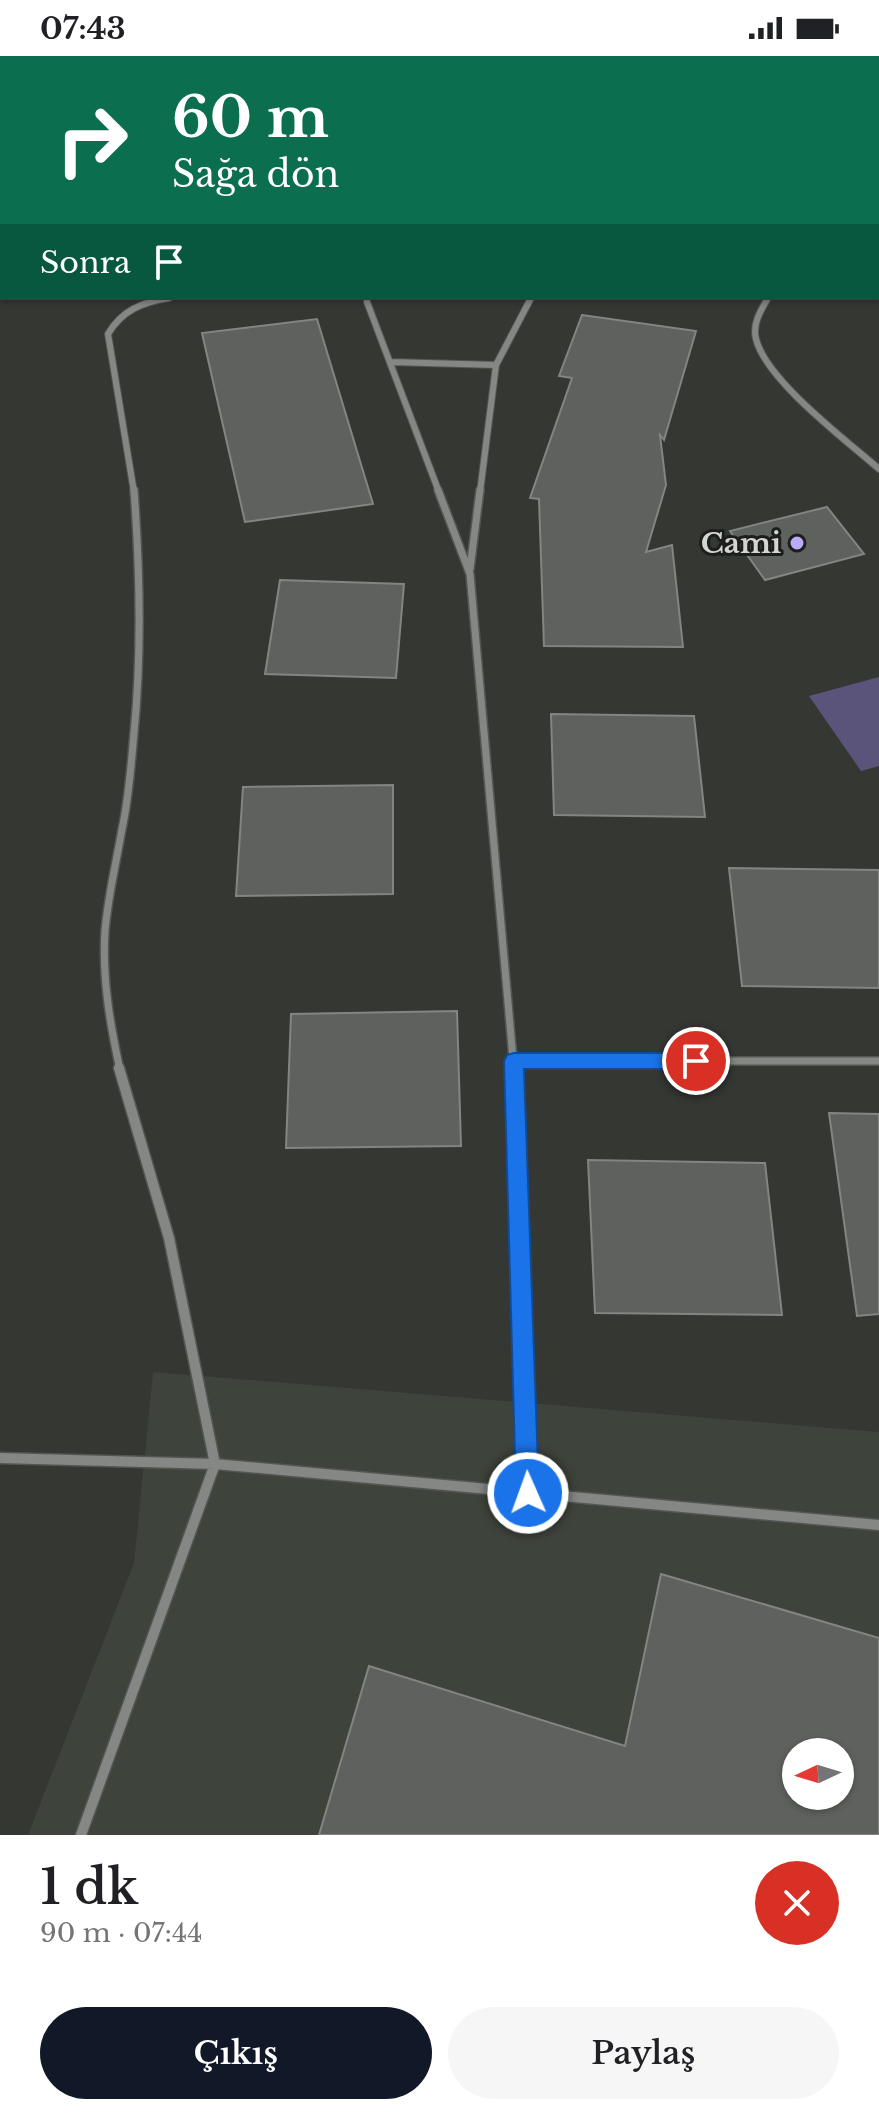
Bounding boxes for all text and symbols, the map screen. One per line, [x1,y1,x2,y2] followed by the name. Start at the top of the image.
[40,10,126,47] text: 07:43
[172,83,329,152] text: 60 m
[40,88,144,192] icon: right
[172,152,339,197] text: Sağa dön
[147,240,191,284] icon: arrive
[40,244,131,281] text: Sonra
[701,526,781,561] place label: Cami
[788,534,806,552] marker: Cami
[662,1027,730,1095] pin
[674,1039,718,1083] icon: arrive
[486,1451,570,1535] position arrow
[782,1738,854,1810] north arrow
[782,1738,854,1810] map controls
[40,1857,138,1917] text: 1 dk
[755,1861,839,1945] button: close
[40,1917,202,1949] text: 90 m · 07:44
[40,2007,432,2099] button: Çıkış
[448,2007,839,2099] button: Paylaş

